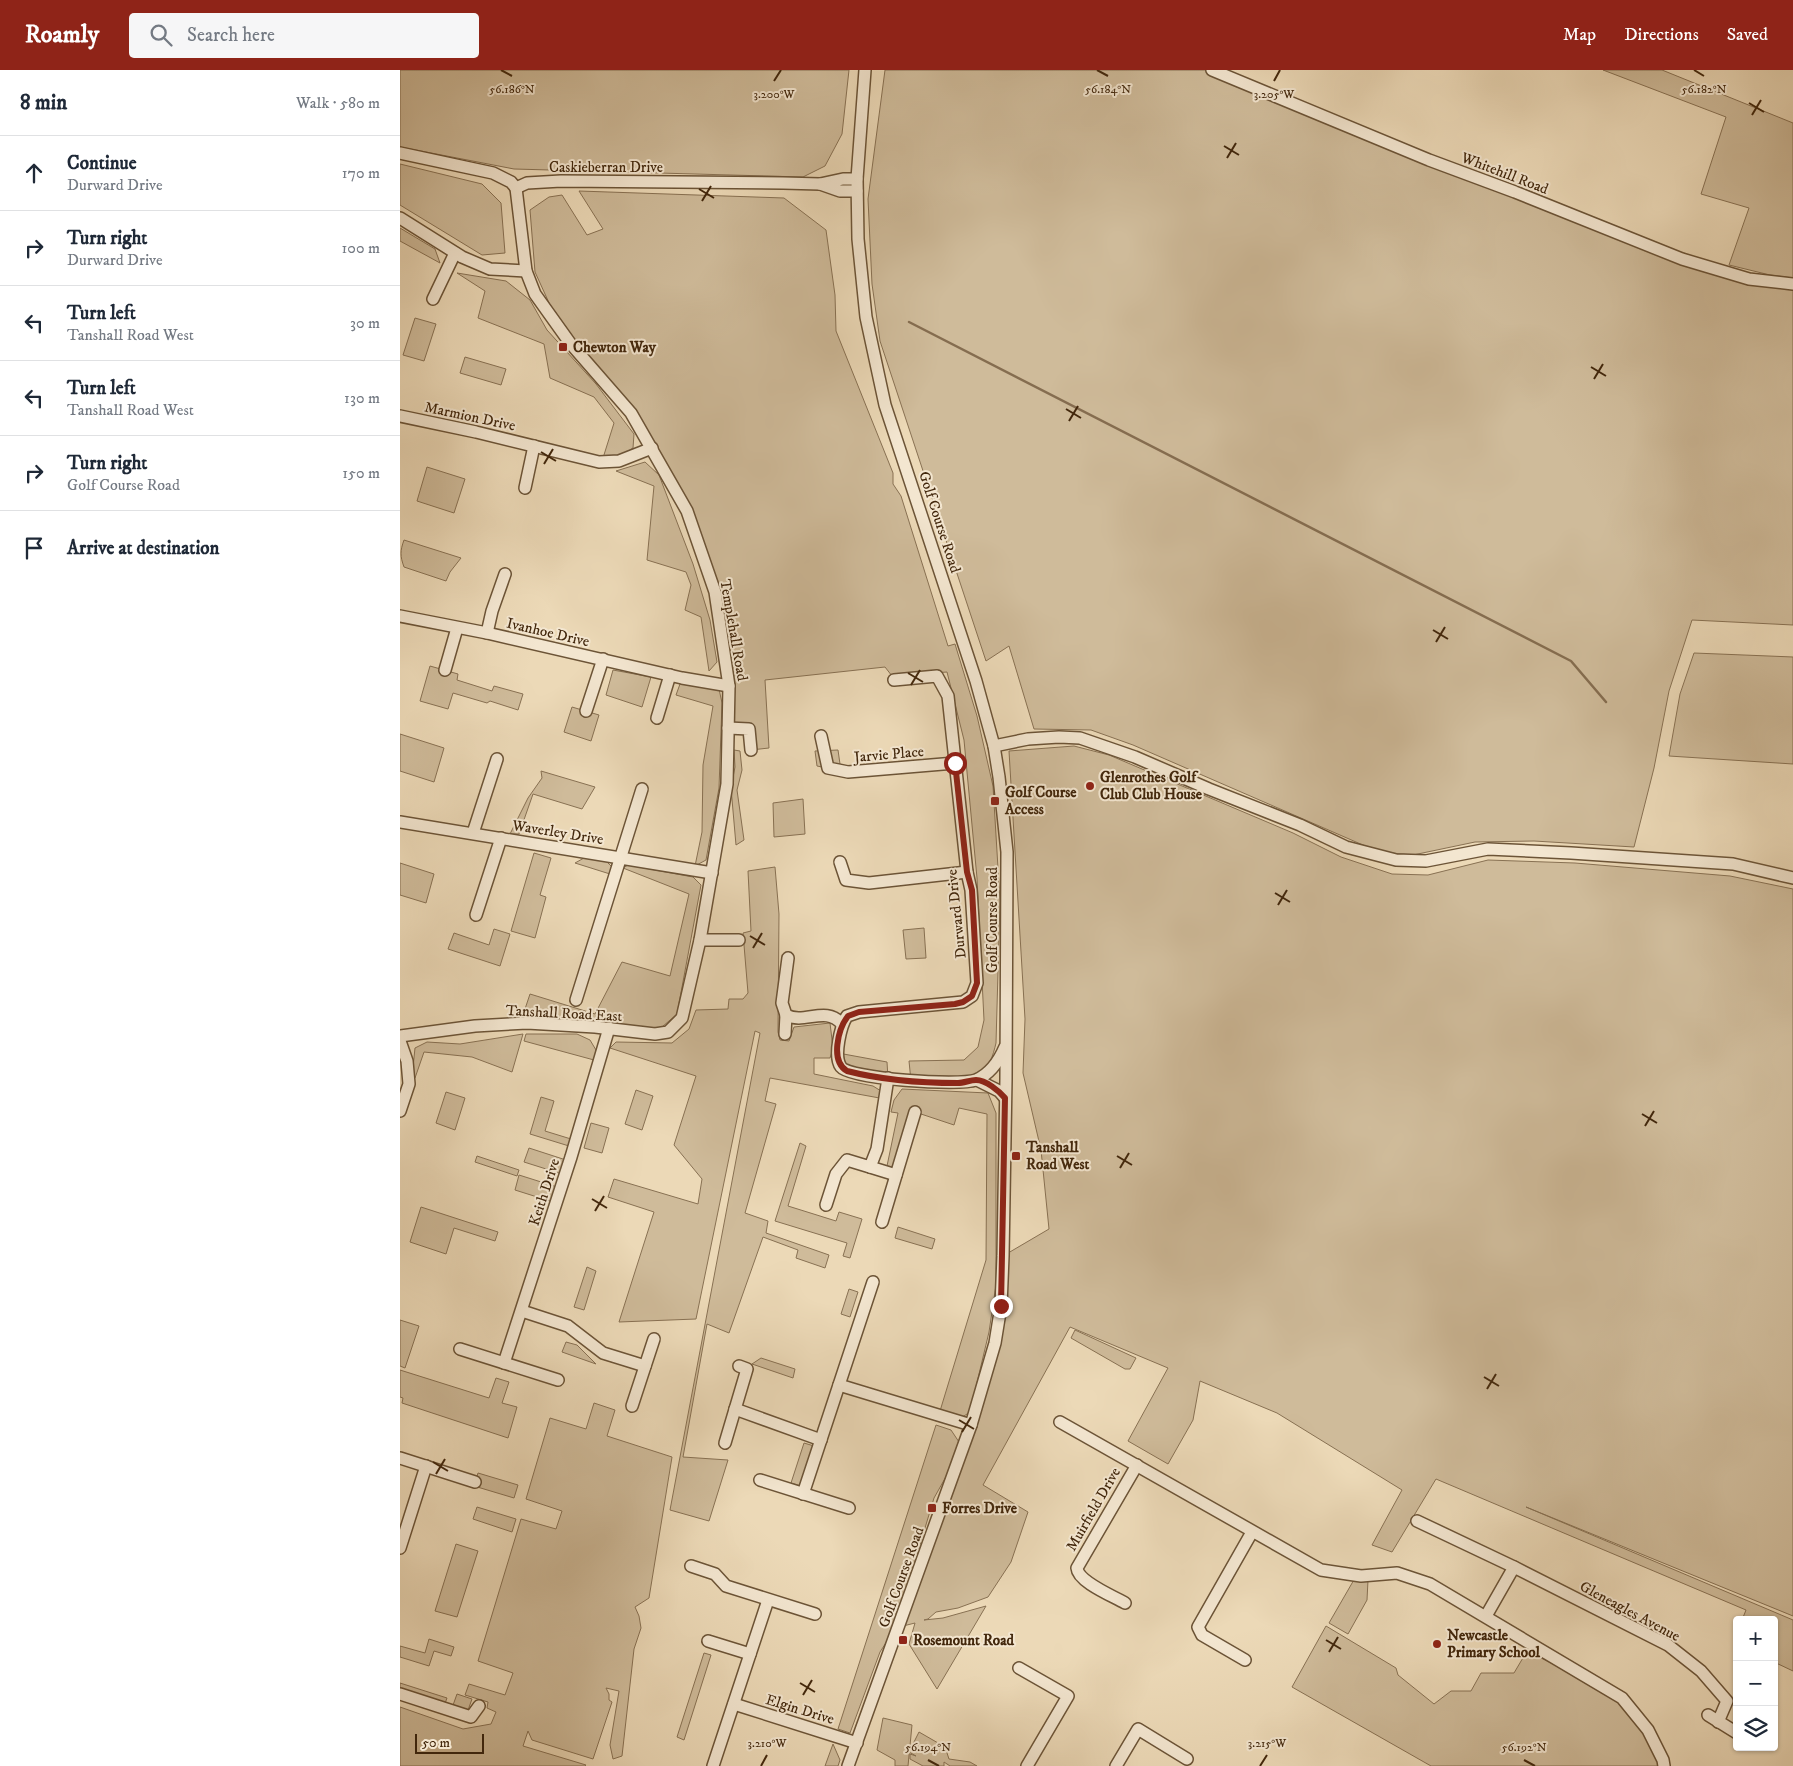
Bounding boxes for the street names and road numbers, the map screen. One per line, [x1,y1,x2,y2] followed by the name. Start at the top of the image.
[1458,148,1552,199] street label: Whitehill Road
[549,158,663,177] street label: Caskieberran Drive
[423,398,517,435] street label: Marmion Drive
[914,469,965,576] street label: Golf Course Road
[715,578,752,683] street label: Templehall Road
[505,614,591,651] street label: Ivanhoe Drive
[851,742,925,767] street label: Jarvie Place
[510,816,605,849] street label: Waverley Drive
[983,867,1002,973] street label: Golf Course Road
[942,868,971,960] street label: Durward Drive
[505,1001,623,1026] street label: Tanshall Road East
[525,1156,564,1228] street label: Keith Drive
[1062,1464,1125,1554] street label: Muirfield Drive
[874,1524,929,1630] street label: Golf Course Road
[1576,1577,1683,1646] street label: Gleneagles Avenue
[763,1690,836,1729] street label: Elgin Drive

